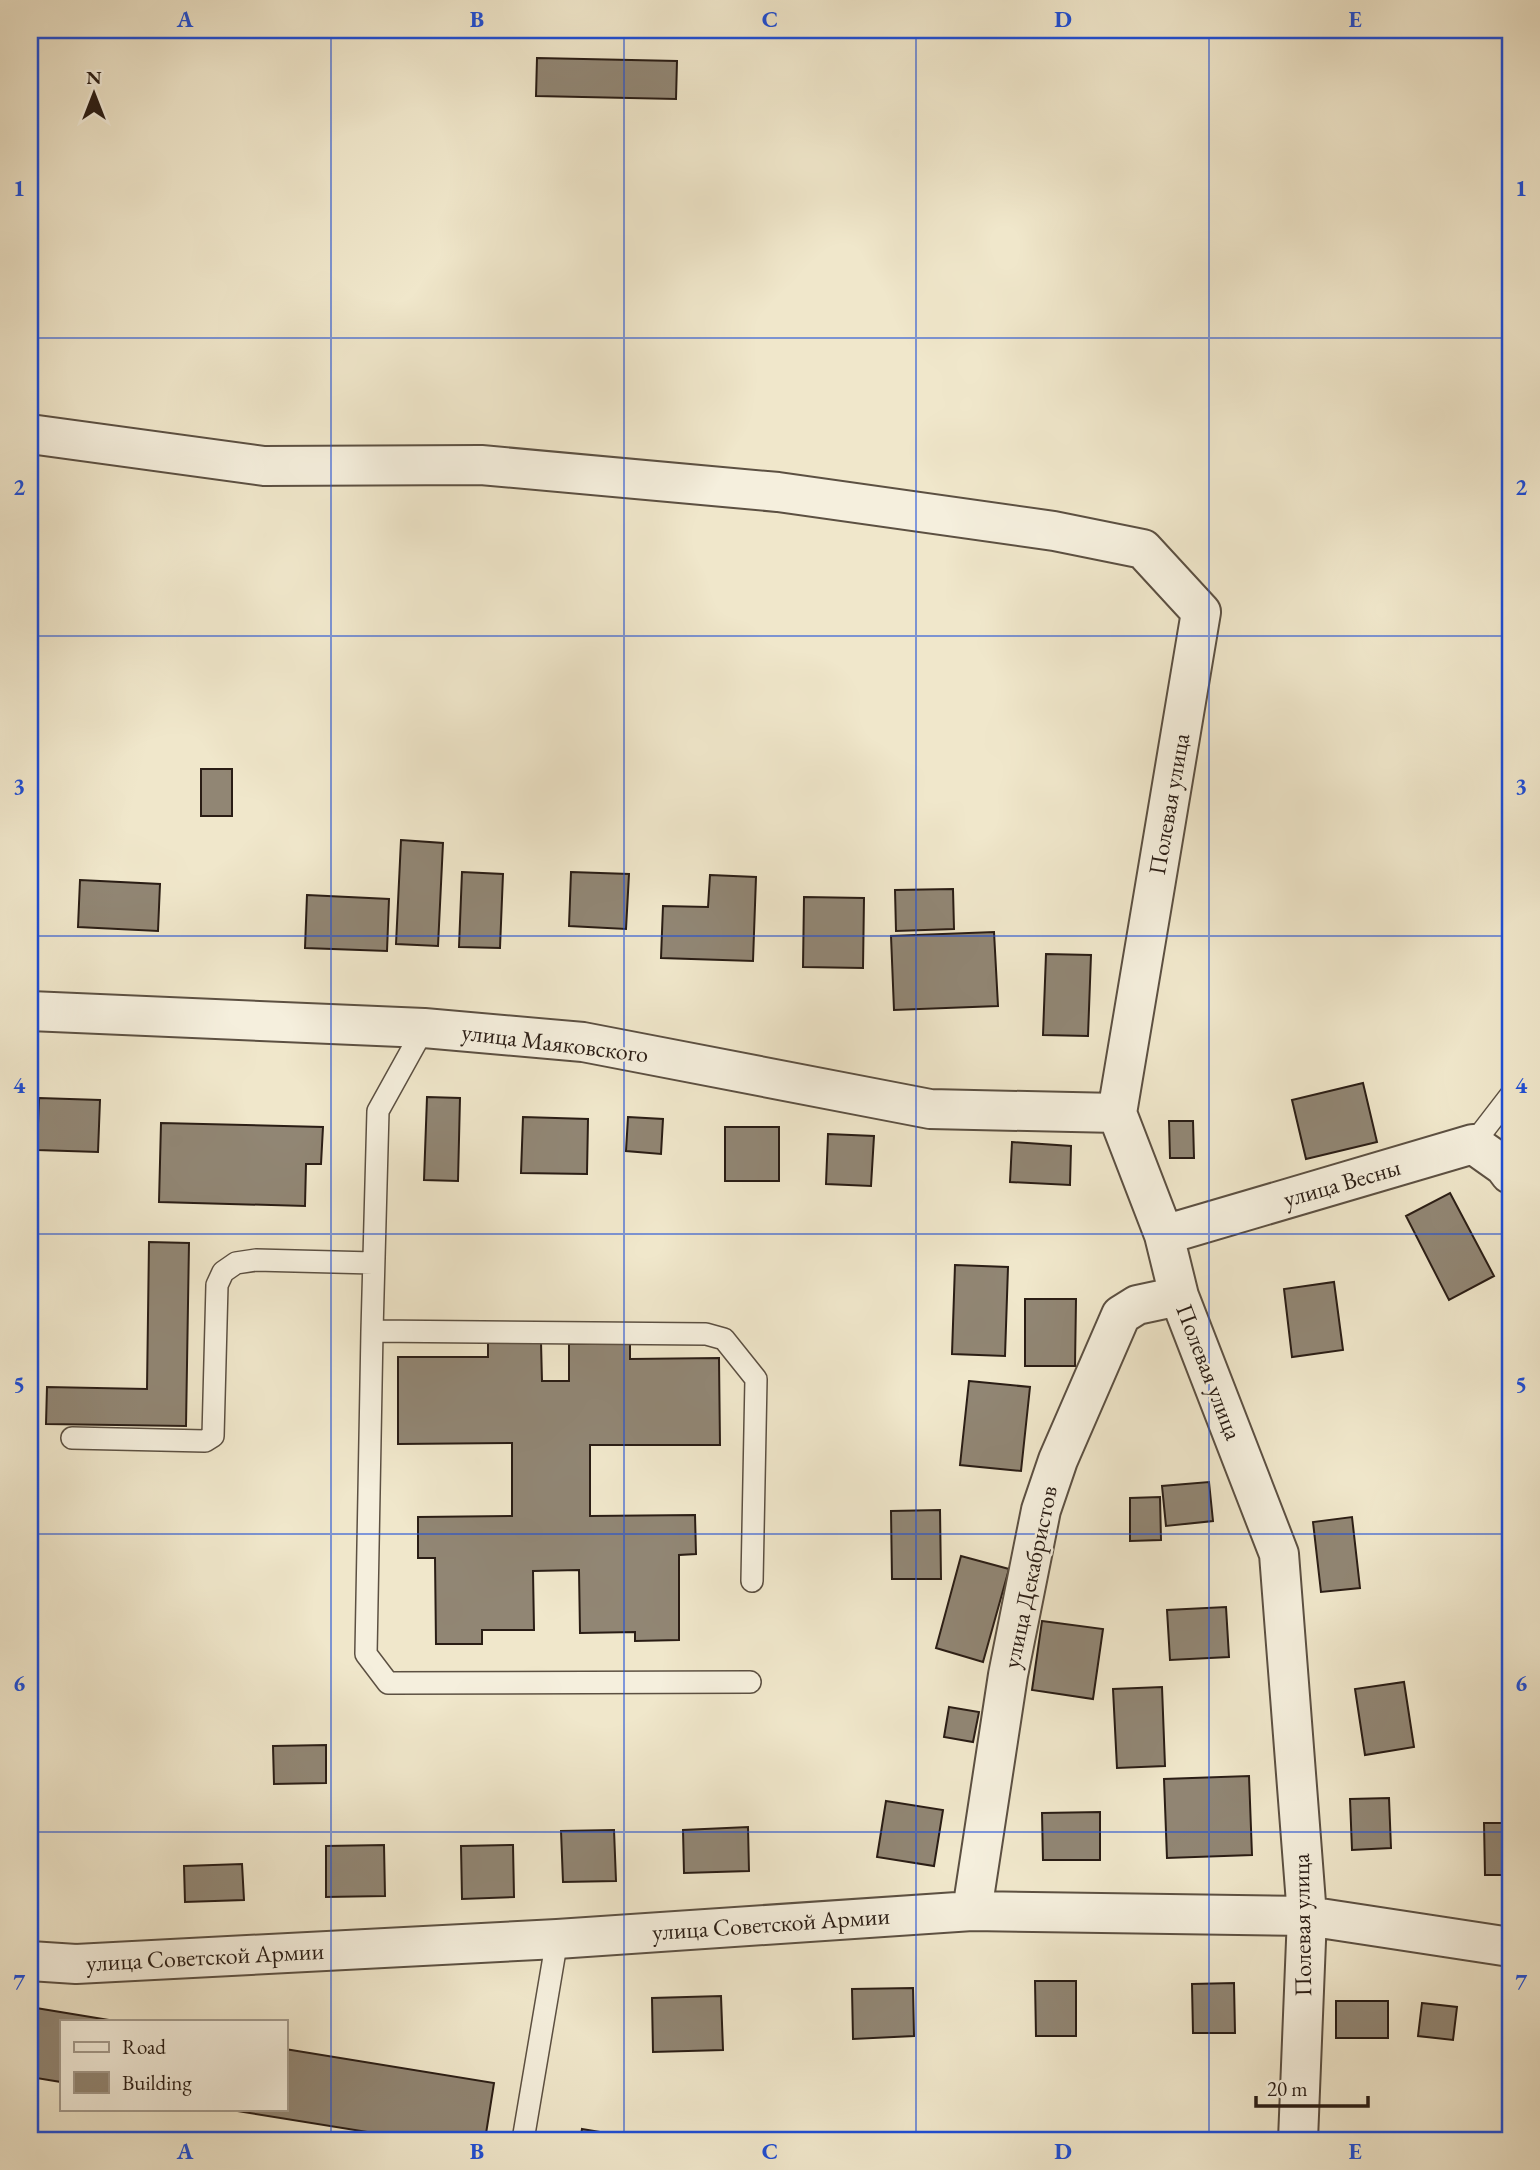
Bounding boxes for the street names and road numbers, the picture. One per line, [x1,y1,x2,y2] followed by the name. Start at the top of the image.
[1141,730,1196,877] street label: Полевая улица
[460,1016,650,1069] street label: улица Маяковского
[1280,1151,1404,1214] street label: улица Весны
[1169,1299,1250,1445] street label: Полевая улица
[995,1483,1064,1671] street label: улица Декабристов
[1285,1853,1318,1997] street label: Полевая улица
[651,1900,891,1947] street label: улица Советской Армии
[85,1935,325,1978] street label: улица Советской Армии

